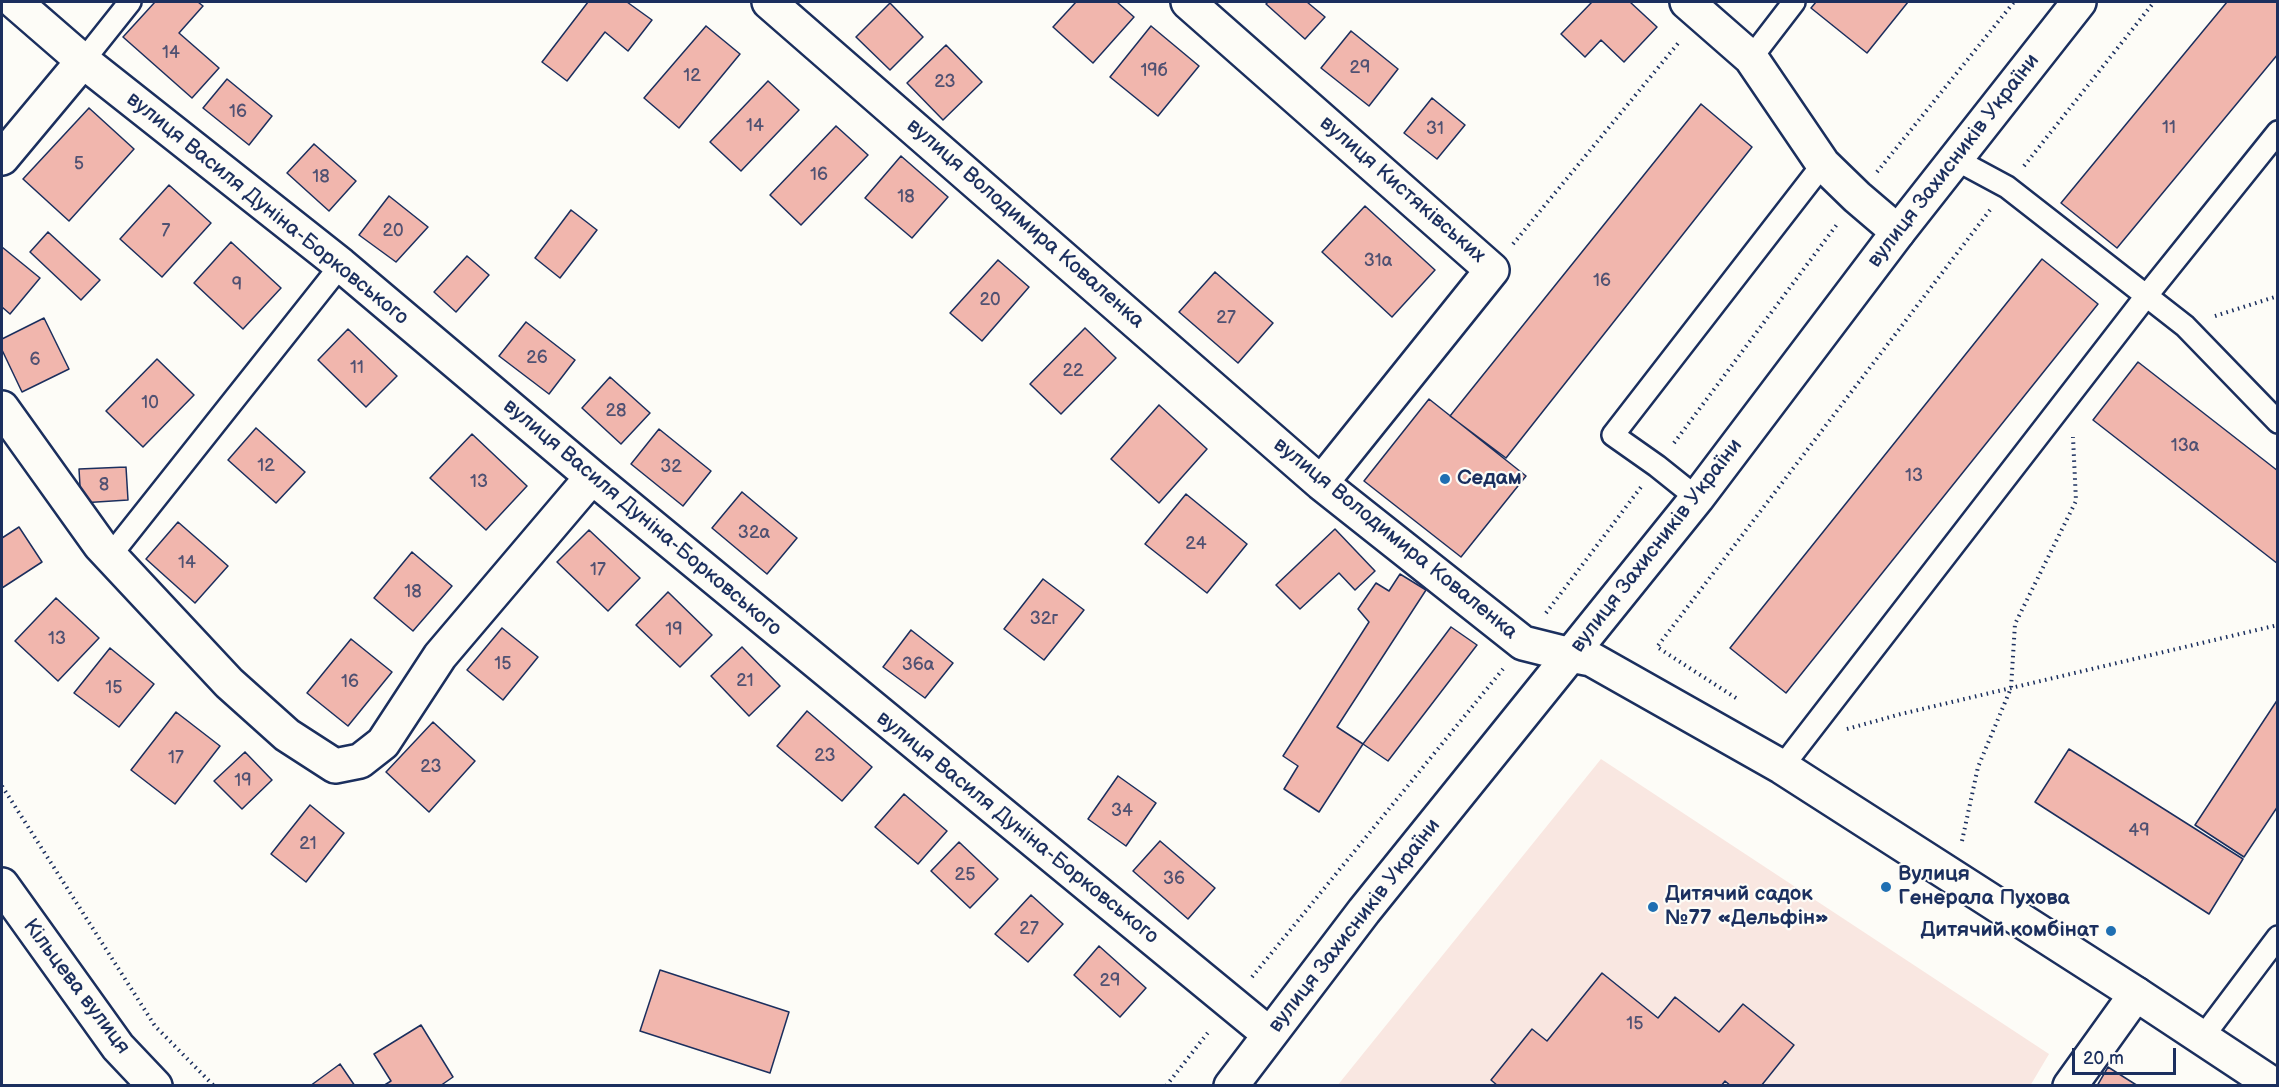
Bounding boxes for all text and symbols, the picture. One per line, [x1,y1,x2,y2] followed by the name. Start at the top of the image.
[162,42,180,64] house number: 14
[1863,49,2045,273] street label: вулиця Захисників України
[1349,57,1371,79] house number: 29
[1140,60,1168,82] house number: 19б
[683,65,701,87] house number: 12
[934,71,956,93] house number: 23
[121,87,413,331] street label: вулиця Василя Дуніна-Борковського
[229,101,247,123] house number: 16
[1314,111,1490,269] street label: вулиця Кистяківських
[901,114,1149,334] street label: вулиця Володимира Коваленка
[746,115,764,137] house number: 14
[2162,117,2176,139] house number: 11
[1426,118,1444,140] house number: 31
[74,153,84,175] house number: 5
[810,164,828,186] house number: 16
[312,166,330,188] house number: 18
[897,186,915,208] house number: 18
[162,220,170,242] house number: 7
[382,220,404,242] house number: 20
[1364,250,1392,272] house number: 31а
[1593,270,1611,292] house number: 16
[232,274,242,296] house number: 9
[979,289,1001,311] house number: 20
[1216,307,1236,329] house number: 27
[526,347,548,369] house number: 26
[30,349,40,371] house number: 6
[350,357,364,379] house number: 11
[1062,360,1084,382] house number: 22
[141,392,159,414] house number: 10
[498,394,786,642] street label: вулиця Василя Дуніна-Борковського
[605,400,627,422] house number: 28
[1268,433,1522,645] street label: вулиця Володимира Коваленка
[1566,434,1748,658] street label: вулиця Захисників України
[2171,435,2199,457] house number: 13а
[257,455,275,477] house number: 12
[660,456,682,478] house number: 32
[1905,465,1923,487] house number: 13
[1457,466,1522,492] place label: Седам
[470,471,488,493] house number: 13
[1438,472,1452,486] marker: Седам
[99,474,109,496] house number: 8
[738,522,770,544] house number: 32а
[1185,533,1207,555] house number: 24
[178,552,196,574] house number: 14
[590,559,606,581] house number: 17
[404,581,422,603] house number: 18
[1030,608,1058,630] house number: 32г
[665,619,683,641] house number: 19
[48,628,66,650] house number: 13
[494,653,512,675] house number: 15
[902,654,934,676] house number: 36а
[736,670,754,692] house number: 21
[341,671,359,693] house number: 16
[105,677,123,699] house number: 15
[871,706,1163,950] street label: вулиця Василя Дуніна-Борковського
[814,745,836,767] house number: 23
[168,747,184,769] house number: 17
[420,756,442,778] house number: 23
[234,770,252,792] house number: 19
[1111,800,1133,822] house number: 34
[1264,814,1446,1038] street label: вулиця Захисників України
[2128,820,2150,842] house number: 49
[299,833,317,855] house number: 21
[1898,862,2070,912] place label: Вулиця Генерала Пухова
[955,864,975,886] house number: 25
[1163,868,1185,890] house number: 36
[1879,880,1893,894] marker: Вулиця Генерала Пухова
[1665,882,1829,932] place label: Дитячий садок №77 «Дельфін»
[1646,900,1660,914] marker: Дитячий садок №77 «Дельфін»
[17,915,135,1059] street label: Кільцева вулиця
[1019,918,1039,940] house number: 27
[1921,918,2099,944] place label: Дитячий комбінат
[2104,924,2118,938] marker: Дитячий комбінат
[1099,970,1121,992] house number: 29
[1626,1013,1644,1035] house number: 15
[2075,1036,2178,1074] scale bar
[2083,1048,2124,1069] text: 20 m

